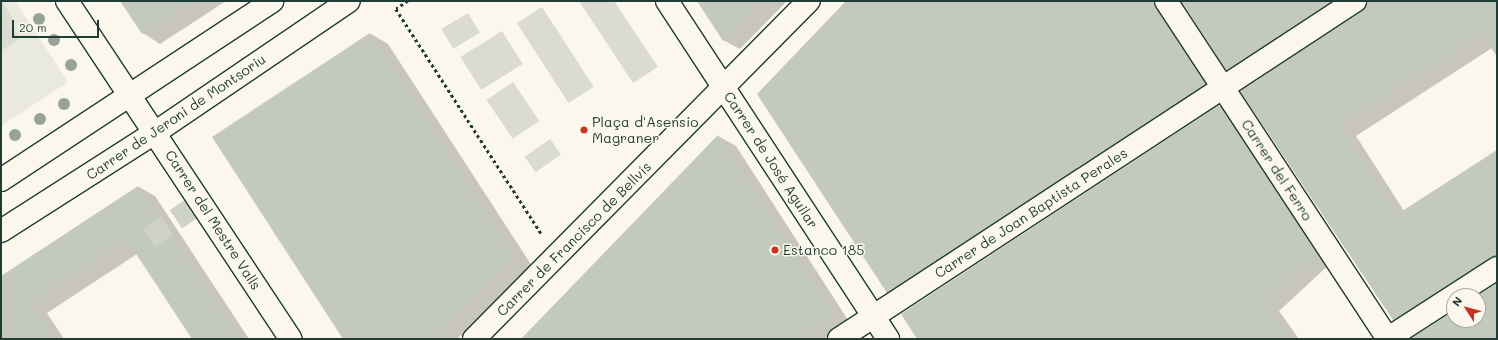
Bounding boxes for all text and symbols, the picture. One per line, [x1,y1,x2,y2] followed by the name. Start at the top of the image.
[14,12,101,38] scale bar
[19,19,47,35] text: 20 m
[83,51,269,183] street label: Carrer de Jeroni de Montsoriu
[720,88,822,232] street label: Carrer de José Aguilar
[592,114,698,146] place label: Plaça d'Asensio Magraner
[1238,116,1316,224] street label: Carrer del Ferro
[579,125,589,135] marker: Plaça d'Asensio Magraner
[931,144,1131,282] street label: Carrer de Joan Baptista Perales
[162,147,264,293] street label: Carrer del Mestre Valls
[493,158,655,320] street label: Carrer de Francisco de Bellvís
[783,242,864,258] place label: Estanco 185
[770,245,780,255] marker: Estanco 185
[1446,288,1486,328] north arrow
[1448,293,1465,309] text: N

